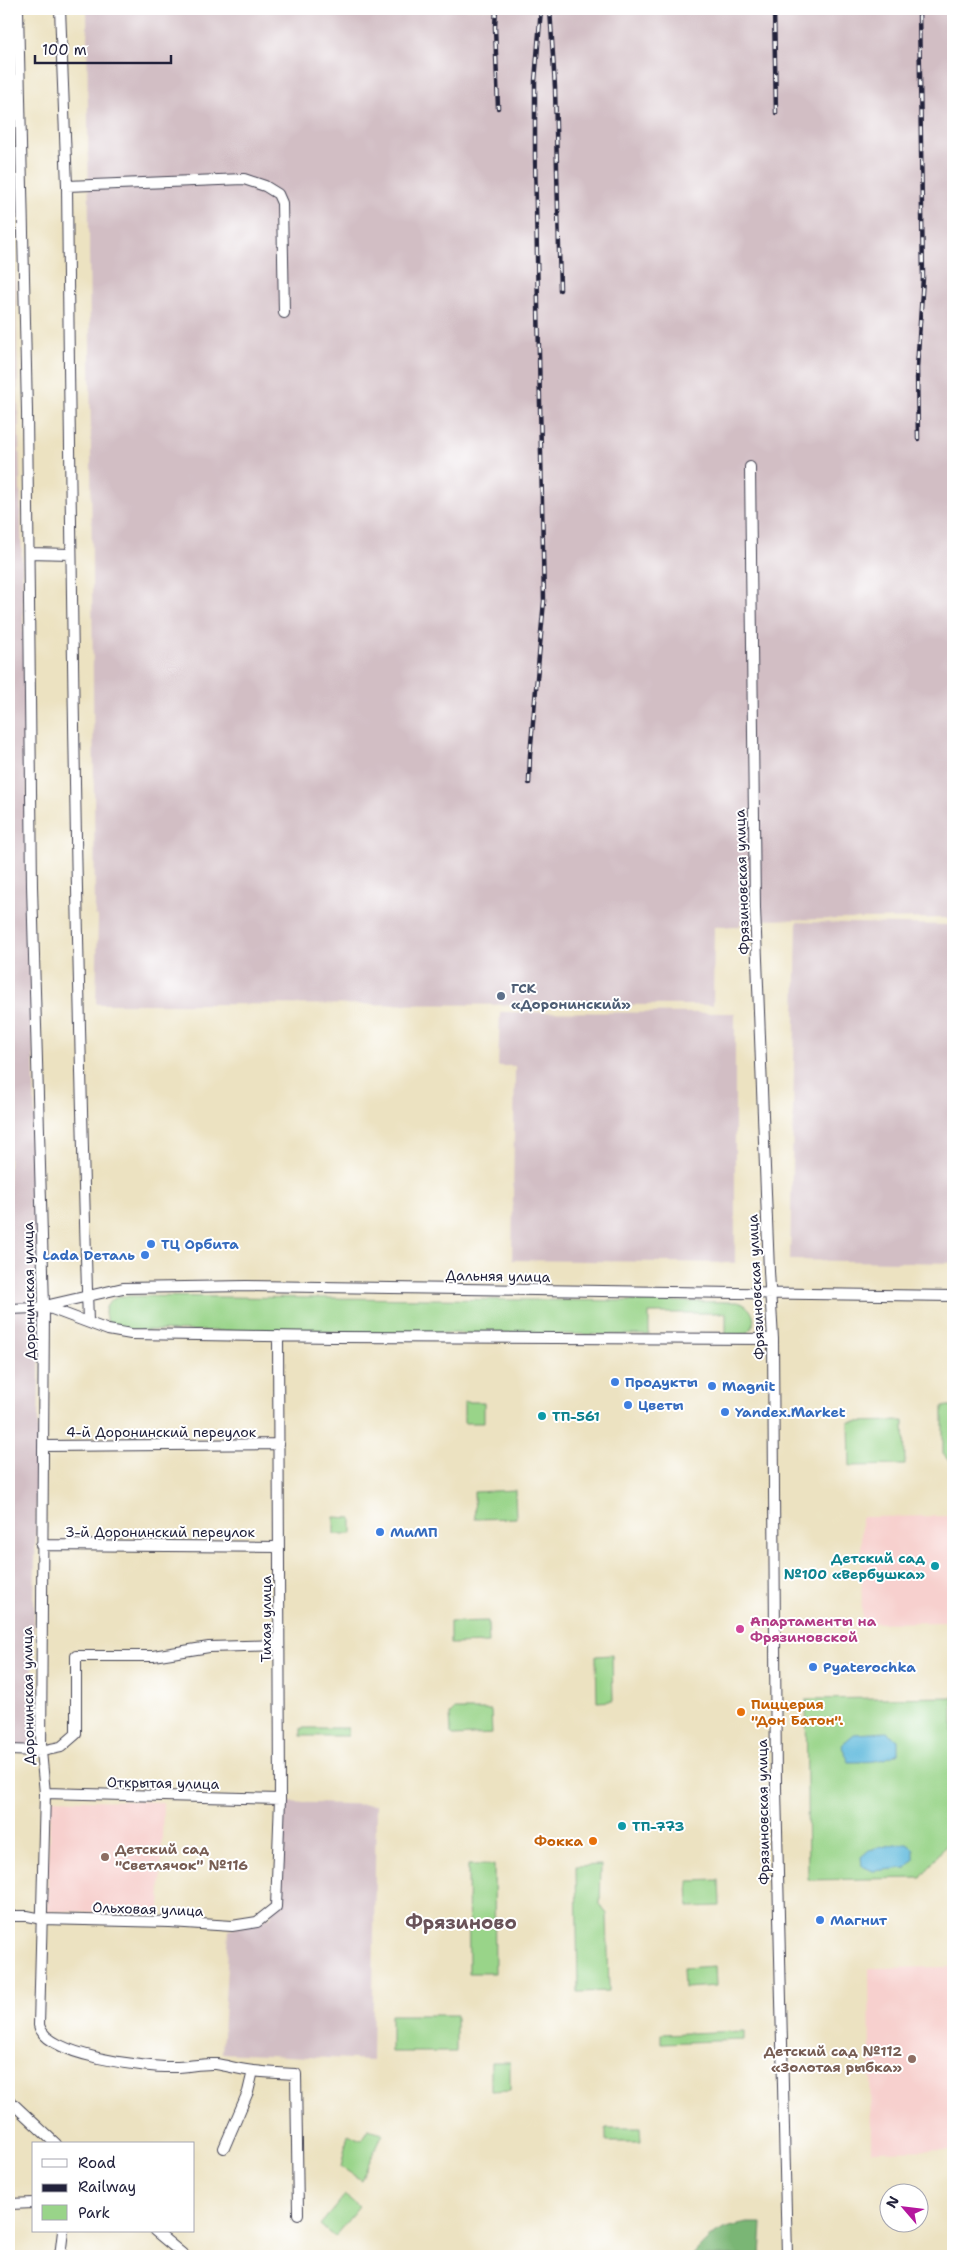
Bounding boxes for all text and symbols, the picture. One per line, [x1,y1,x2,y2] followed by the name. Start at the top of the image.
[35,32,171,64] scale bar
[42,40,87,60] text: 100 m
[730,809,754,955] street label: Фрязиновская улица
[511,979,631,1013] place label: ГСК «Доронинский»
[495,990,507,1002] marker: ГСК «Доронинский»
[743,1214,769,1360] street label: Фрязиновская улица
[19,1222,39,1360] street label: Доронинская улица
[161,1235,239,1253] place label: ТЦ Орбита
[145,1238,157,1250] marker: ТЦ Орбита
[43,1246,135,1264] place label: Lada Dеталь
[139,1249,151,1261] marker: Lada Dеталь
[445,1266,551,1286] street label: Дальняя улица
[625,1373,698,1391] place label: Продукты
[609,1376,621,1388] marker: Продукты
[722,1377,776,1395] place label: Magnit
[706,1380,718,1392] marker: Magnit
[638,1396,684,1414] place label: Цветы
[622,1399,634,1411] marker: Цветы
[735,1403,846,1421] place label: Yandex.Market
[719,1406,731,1418] marker: Yandex.Market
[552,1407,600,1425] place label: ТП-561
[536,1410,548,1422] marker: ТП-561
[66,1423,257,1441] street label: 4-й Доронинский переулок
[65,1523,256,1541] street label: 3-й Доронинский переулок
[390,1523,438,1541] place label: МиМП
[374,1526,386,1538] marker: МиМП
[784,1549,925,1583] place label: Детский сад №100 «Вербушка»
[929,1560,941,1572] marker: Детский сад №100 «Вербушка»
[257,1575,275,1663] street label: Тихая улица
[750,1612,877,1646] place label: Апартаменты на Фрязиновской
[734,1623,746,1635] marker: Апартаменты на Фрязиновской
[18,1627,38,1765] street label: Доронинская улица
[823,1658,916,1676] place label: Pyaterochka
[807,1661,819,1673] marker: Pyaterochka
[751,1695,844,1729] place label: Пиццерия "Дон Батон".
[735,1706,747,1718] marker: Пиццерия "Дон Батон".
[753,1739,773,1885] street label: Фрязиновская улица
[107,1773,220,1793] street label: Открытая улица
[632,1817,684,1835] place label: ТП-773
[616,1820,628,1832] marker: ТП-773
[534,1832,583,1850] place label: Фокка
[587,1835,599,1847] marker: Фокка
[115,1840,248,1874] place label: Детский сад "Светлячок" №116
[99,1851,111,1863] marker: Детский сад "Светлячок" №116
[92,1898,204,1920] street label: Ольховая улица
[405,1910,517,1935] district label: Фрязиново
[830,1911,888,1929] place label: Магнит
[814,1914,826,1926] marker: Магнит
[764,2042,902,2076] place label: Детский сад №112 «Золотая рыбка»
[906,2053,918,2065] marker: Детский сад №112 «Золотая рыбка»
[32,2142,195,2232] legend
[78,2153,116,2173] text: Road
[78,2177,136,2197] text: Railway
[880,2182,930,2232] north arrow
[882,2193,903,2211] text: N
[78,2203,110,2223] text: Park

